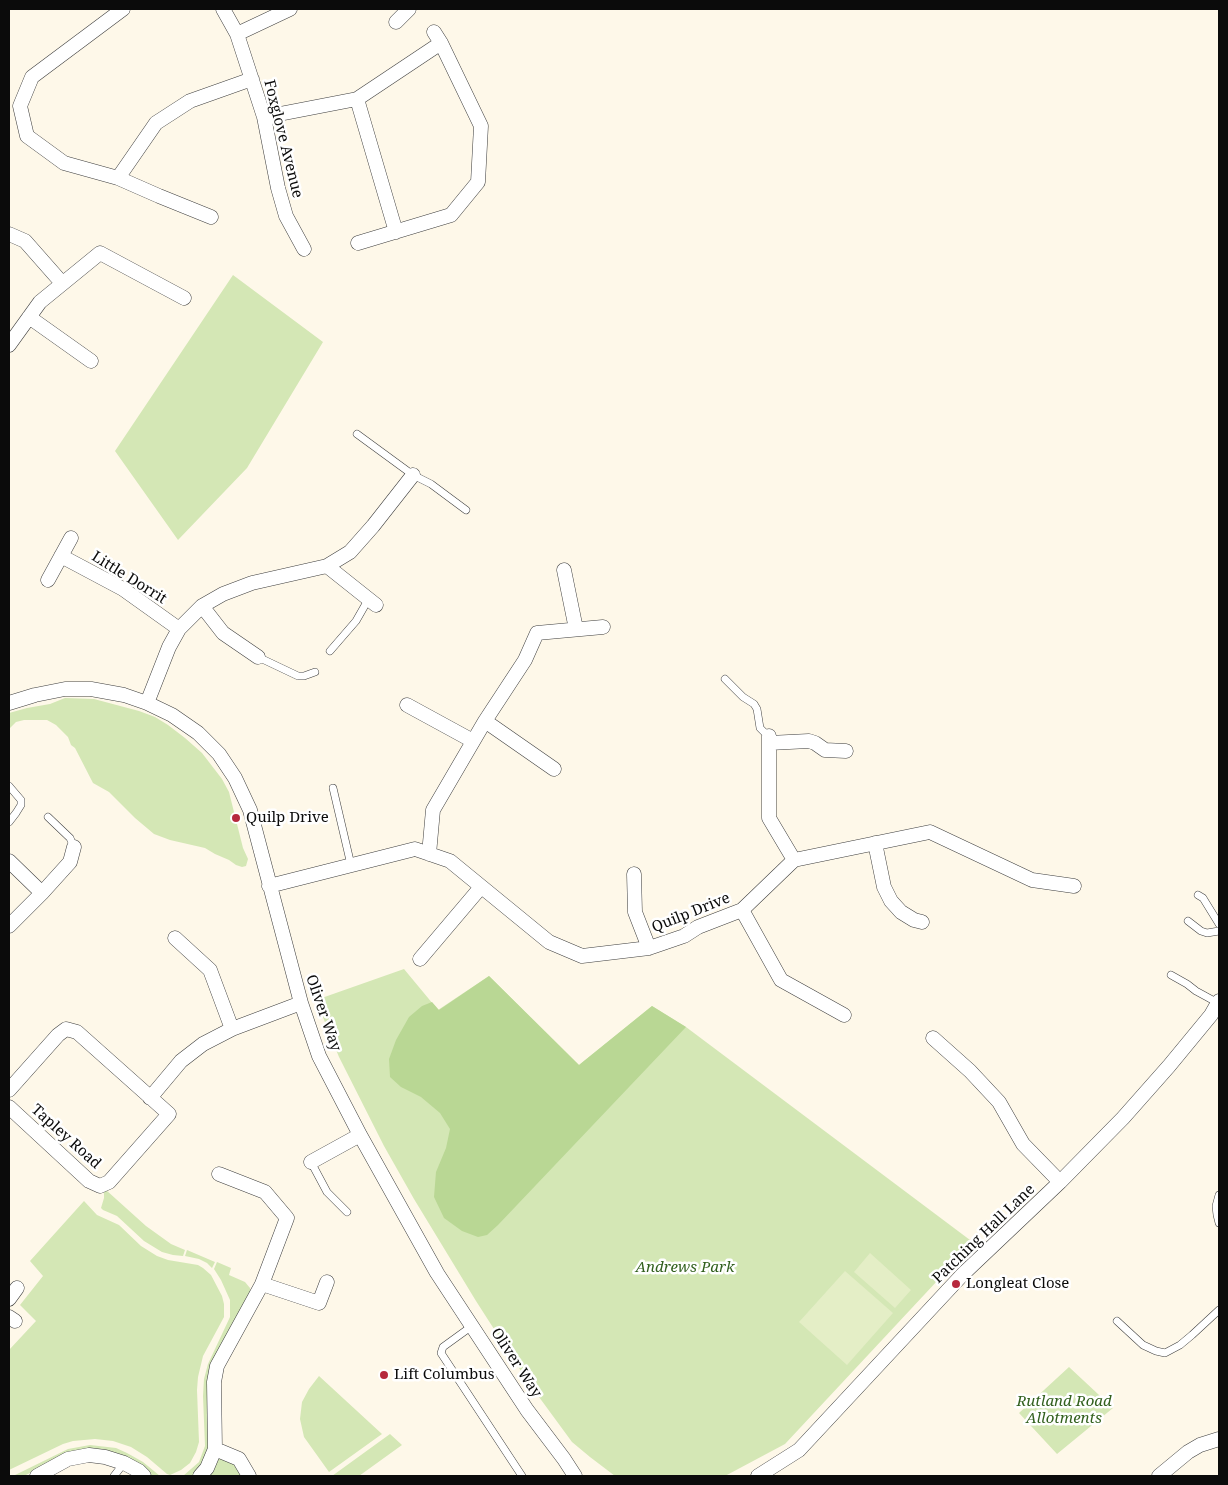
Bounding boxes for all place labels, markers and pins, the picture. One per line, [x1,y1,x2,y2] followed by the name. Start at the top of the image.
[246,809,329,827] place label: Quilp Drive
[230,812,242,824] marker: Quilp Drive
[966,1275,1069,1293] place label: Longleat Close
[950,1278,962,1290] marker: Longleat Close
[394,1366,495,1384] place label: Lift Columbus
[378,1369,390,1381] marker: Lift Columbus

